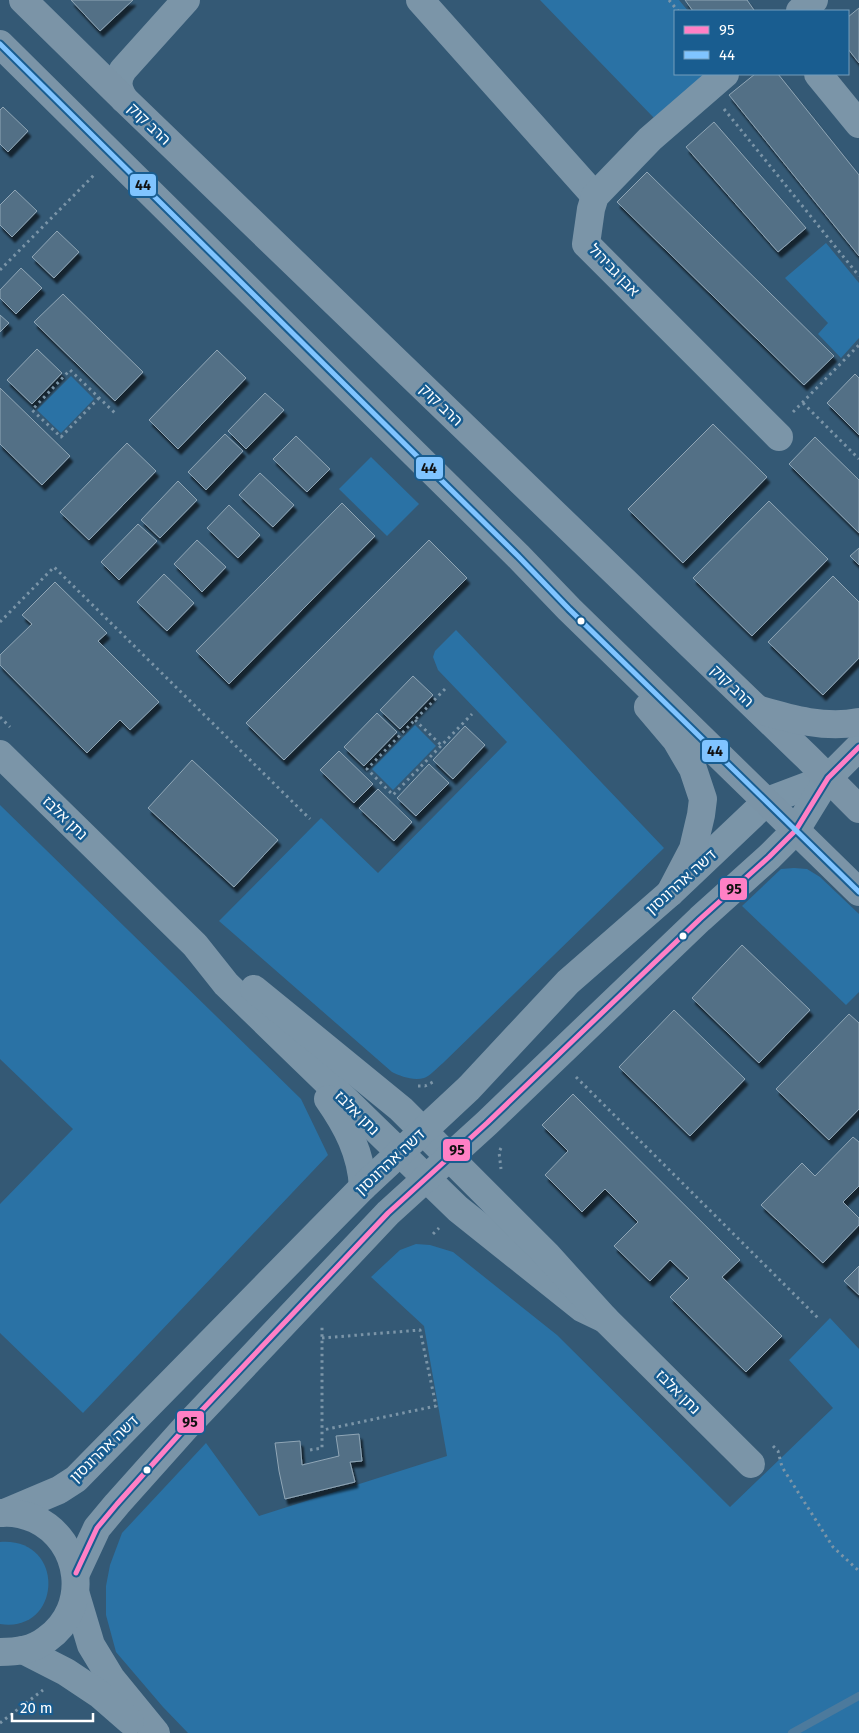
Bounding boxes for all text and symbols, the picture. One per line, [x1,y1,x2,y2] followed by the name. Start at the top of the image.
[674,10,849,75] legend
[719,21,734,39] text: 95
[719,46,735,64] text: 44
[124,99,174,149] street label: הרב קוק
[129,173,157,197] line badge: 44
[135,177,151,194] text: 44
[585,240,643,300] street label: אבן גבירול
[416,380,466,430] street label: הרב קוק
[415,456,444,480] line badge: 44
[421,460,437,477] text: 44
[576,616,586,626] unlabelled marker
[707,661,757,711] street label: הרב קוק
[701,739,729,763] line badge: 44
[707,743,723,760] text: 44
[39,792,91,844] street label: נתן אלבז
[642,846,720,918] street label: דשה אהרונסון
[719,877,748,901] line badge: 95
[726,881,742,898] text: 95
[678,931,688,941] unlabelled marker
[331,1087,383,1139] street label: נתן אלבז
[351,1125,429,1199] street label: דשה אהרונסון
[442,1138,471,1162] line badge: 95
[449,1142,465,1159] text: 95
[652,1366,704,1418] street label: נתן אלבז
[176,1410,205,1434] line badge: 95
[66,1412,142,1486] street label: דשה אהרונסון
[182,1414,198,1431] text: 95
[142,1465,152,1475] unlabelled marker
[12,1690,94,1722] scale bar
[20,1699,53,1717] text: 20 m

